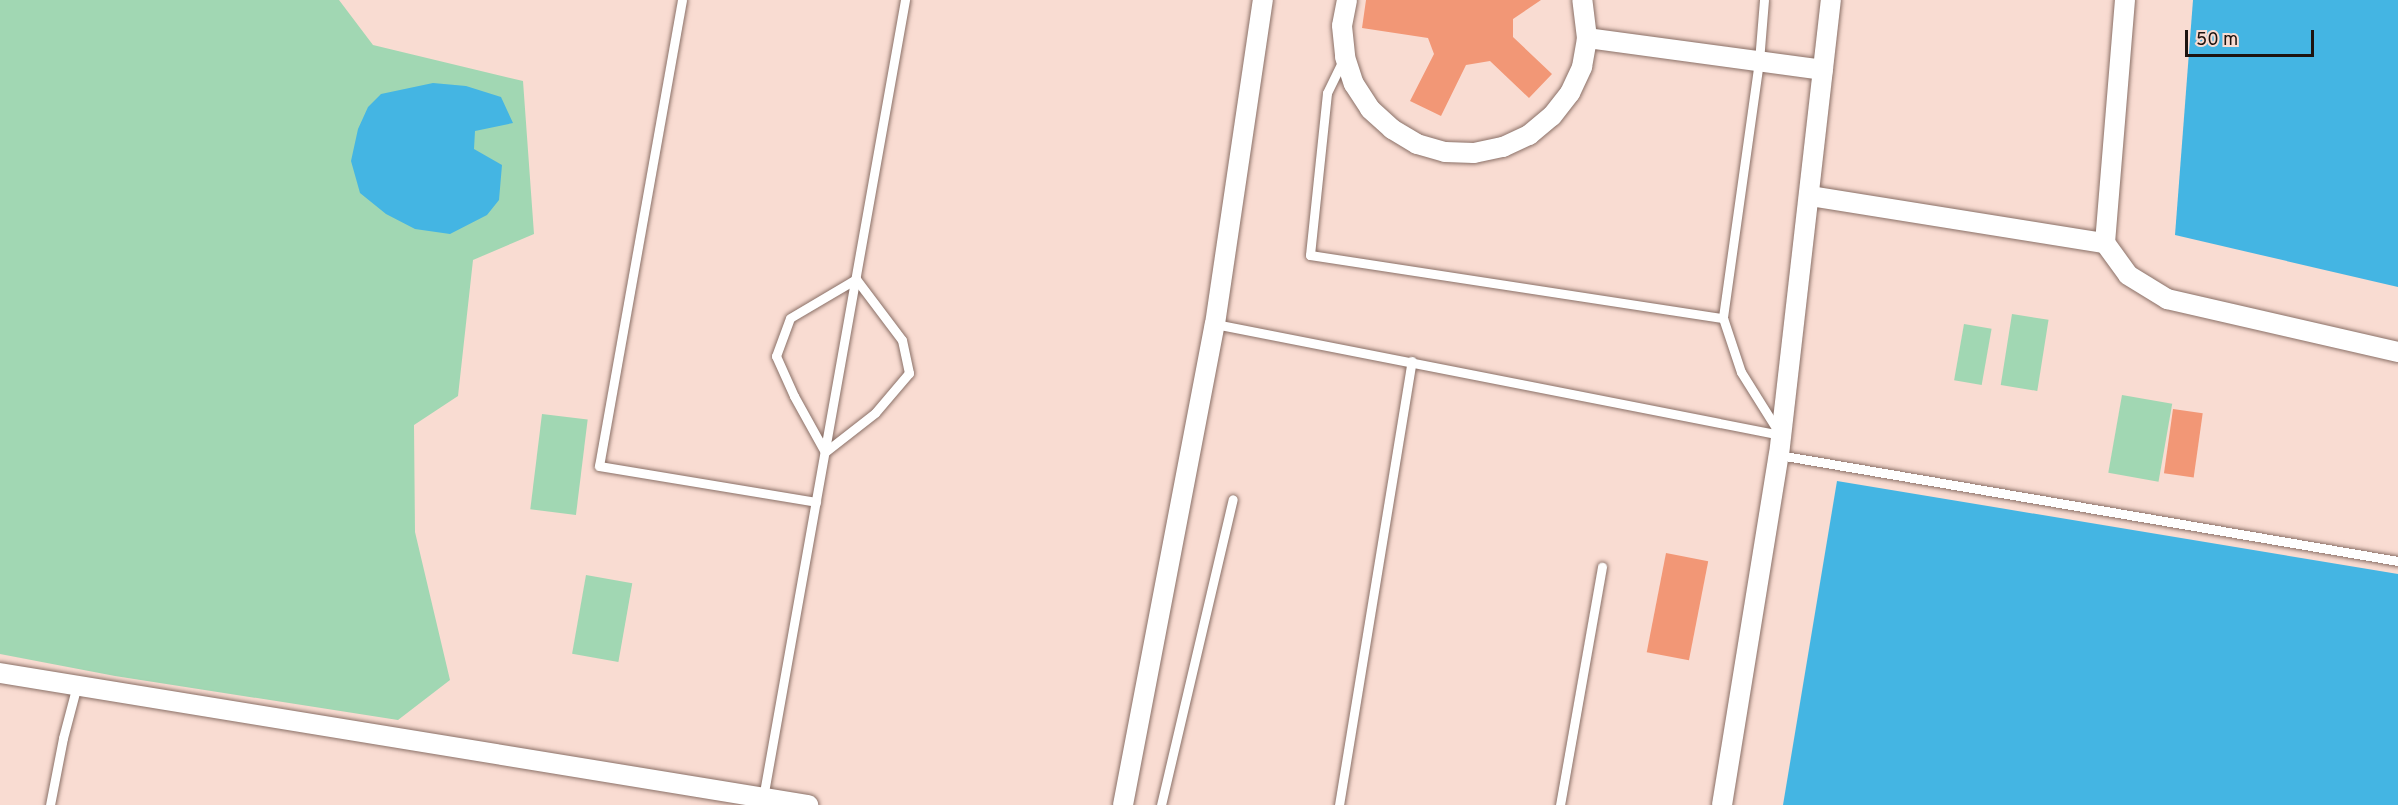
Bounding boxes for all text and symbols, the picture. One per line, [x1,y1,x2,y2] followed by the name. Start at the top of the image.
[2188,18,2317,56] scale bar
[2196,29,2238,52] text: 50 m

